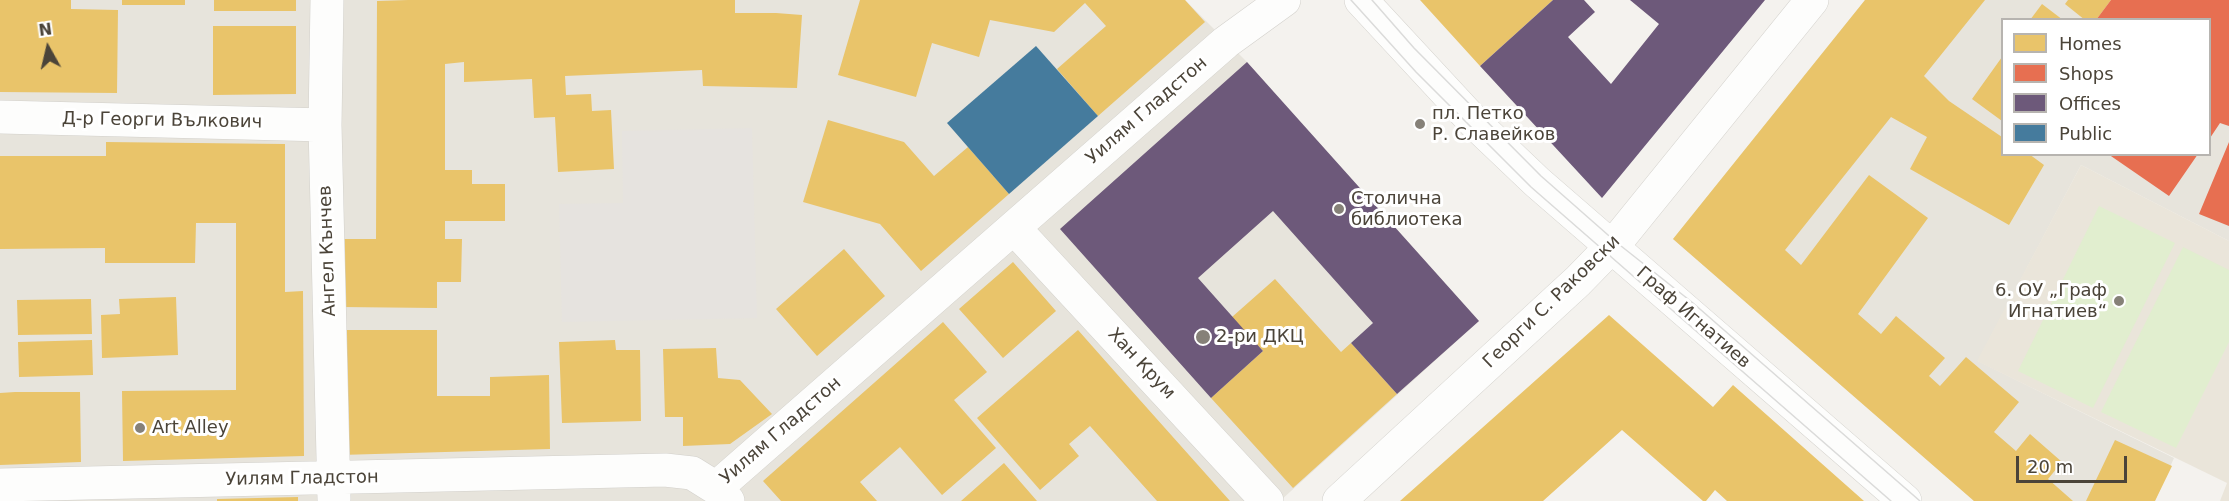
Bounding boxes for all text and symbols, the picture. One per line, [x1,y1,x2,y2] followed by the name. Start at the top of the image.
[18,18,78,78] north arrow
[2001,18,2211,156] legend
[37,19,53,40] text: N
[2059,33,2122,54] text: Homes
[1082,53,1212,169] street label: Уилям Гладстон
[2059,63,2114,84] text: Shops
[2059,93,2121,114] text: Offices
[1432,103,1555,146] place label: пл. Петко Р. Славейков
[62,108,262,134] street label: Д-р Георги Вълкович
[1413,117,1427,131] marker: пл. Петко Р. Славейков
[2059,123,2112,144] text: Public
[315,185,341,317] street label: Ангел Кънчев
[1351,188,1463,230] place label: Столична библиотека
[1332,202,1346,216] marker: Столична библиотека
[1479,231,1625,373] street label: Георги С. Раковски
[1632,263,1754,373] street label: Граф Игнатиев
[1995,280,2107,322] place label: 6. ОУ „Граф Игнатиев“
[2112,294,2126,308] marker: 6. ОУ „Граф Игнатиев“
[1103,324,1179,404] street label: Хан Крум
[1216,326,1304,348] place label: 2-ри ДКЦ
[1194,328,1212,346] marker: 2-ри ДКЦ
[716,373,846,489] street label: Уилям Гладстон
[152,417,229,439] place label: Art Alley
[133,421,147,435] marker: Art Alley
[2019,444,2130,482] scale bar
[2027,456,2073,477] text: 20 m
[225,467,379,491] street label: Уилям Гладстон

